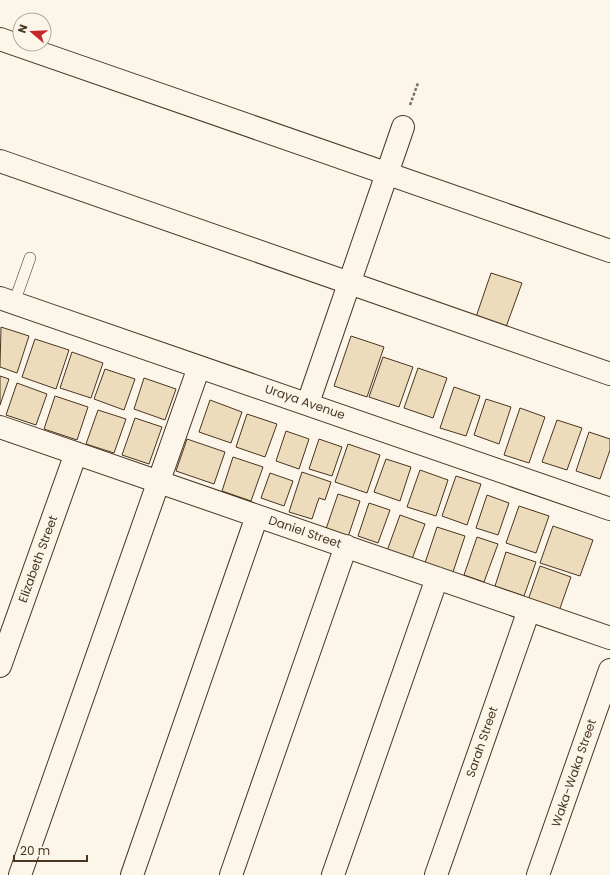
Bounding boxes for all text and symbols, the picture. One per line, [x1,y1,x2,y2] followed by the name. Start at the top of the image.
[12,12,52,52] north arrow
[14,22,31,35] text: N
[263,380,348,423] street label: Uraya Avenue
[266,511,344,552] street label: Daniel Street
[14,513,61,605] street label: Elizabeth Street
[461,704,502,779] street label: Sarah Street
[547,717,600,829] street label: Waka-Waka Street
[14,837,87,863] scale bar
[20,842,50,859] text: 20 m

